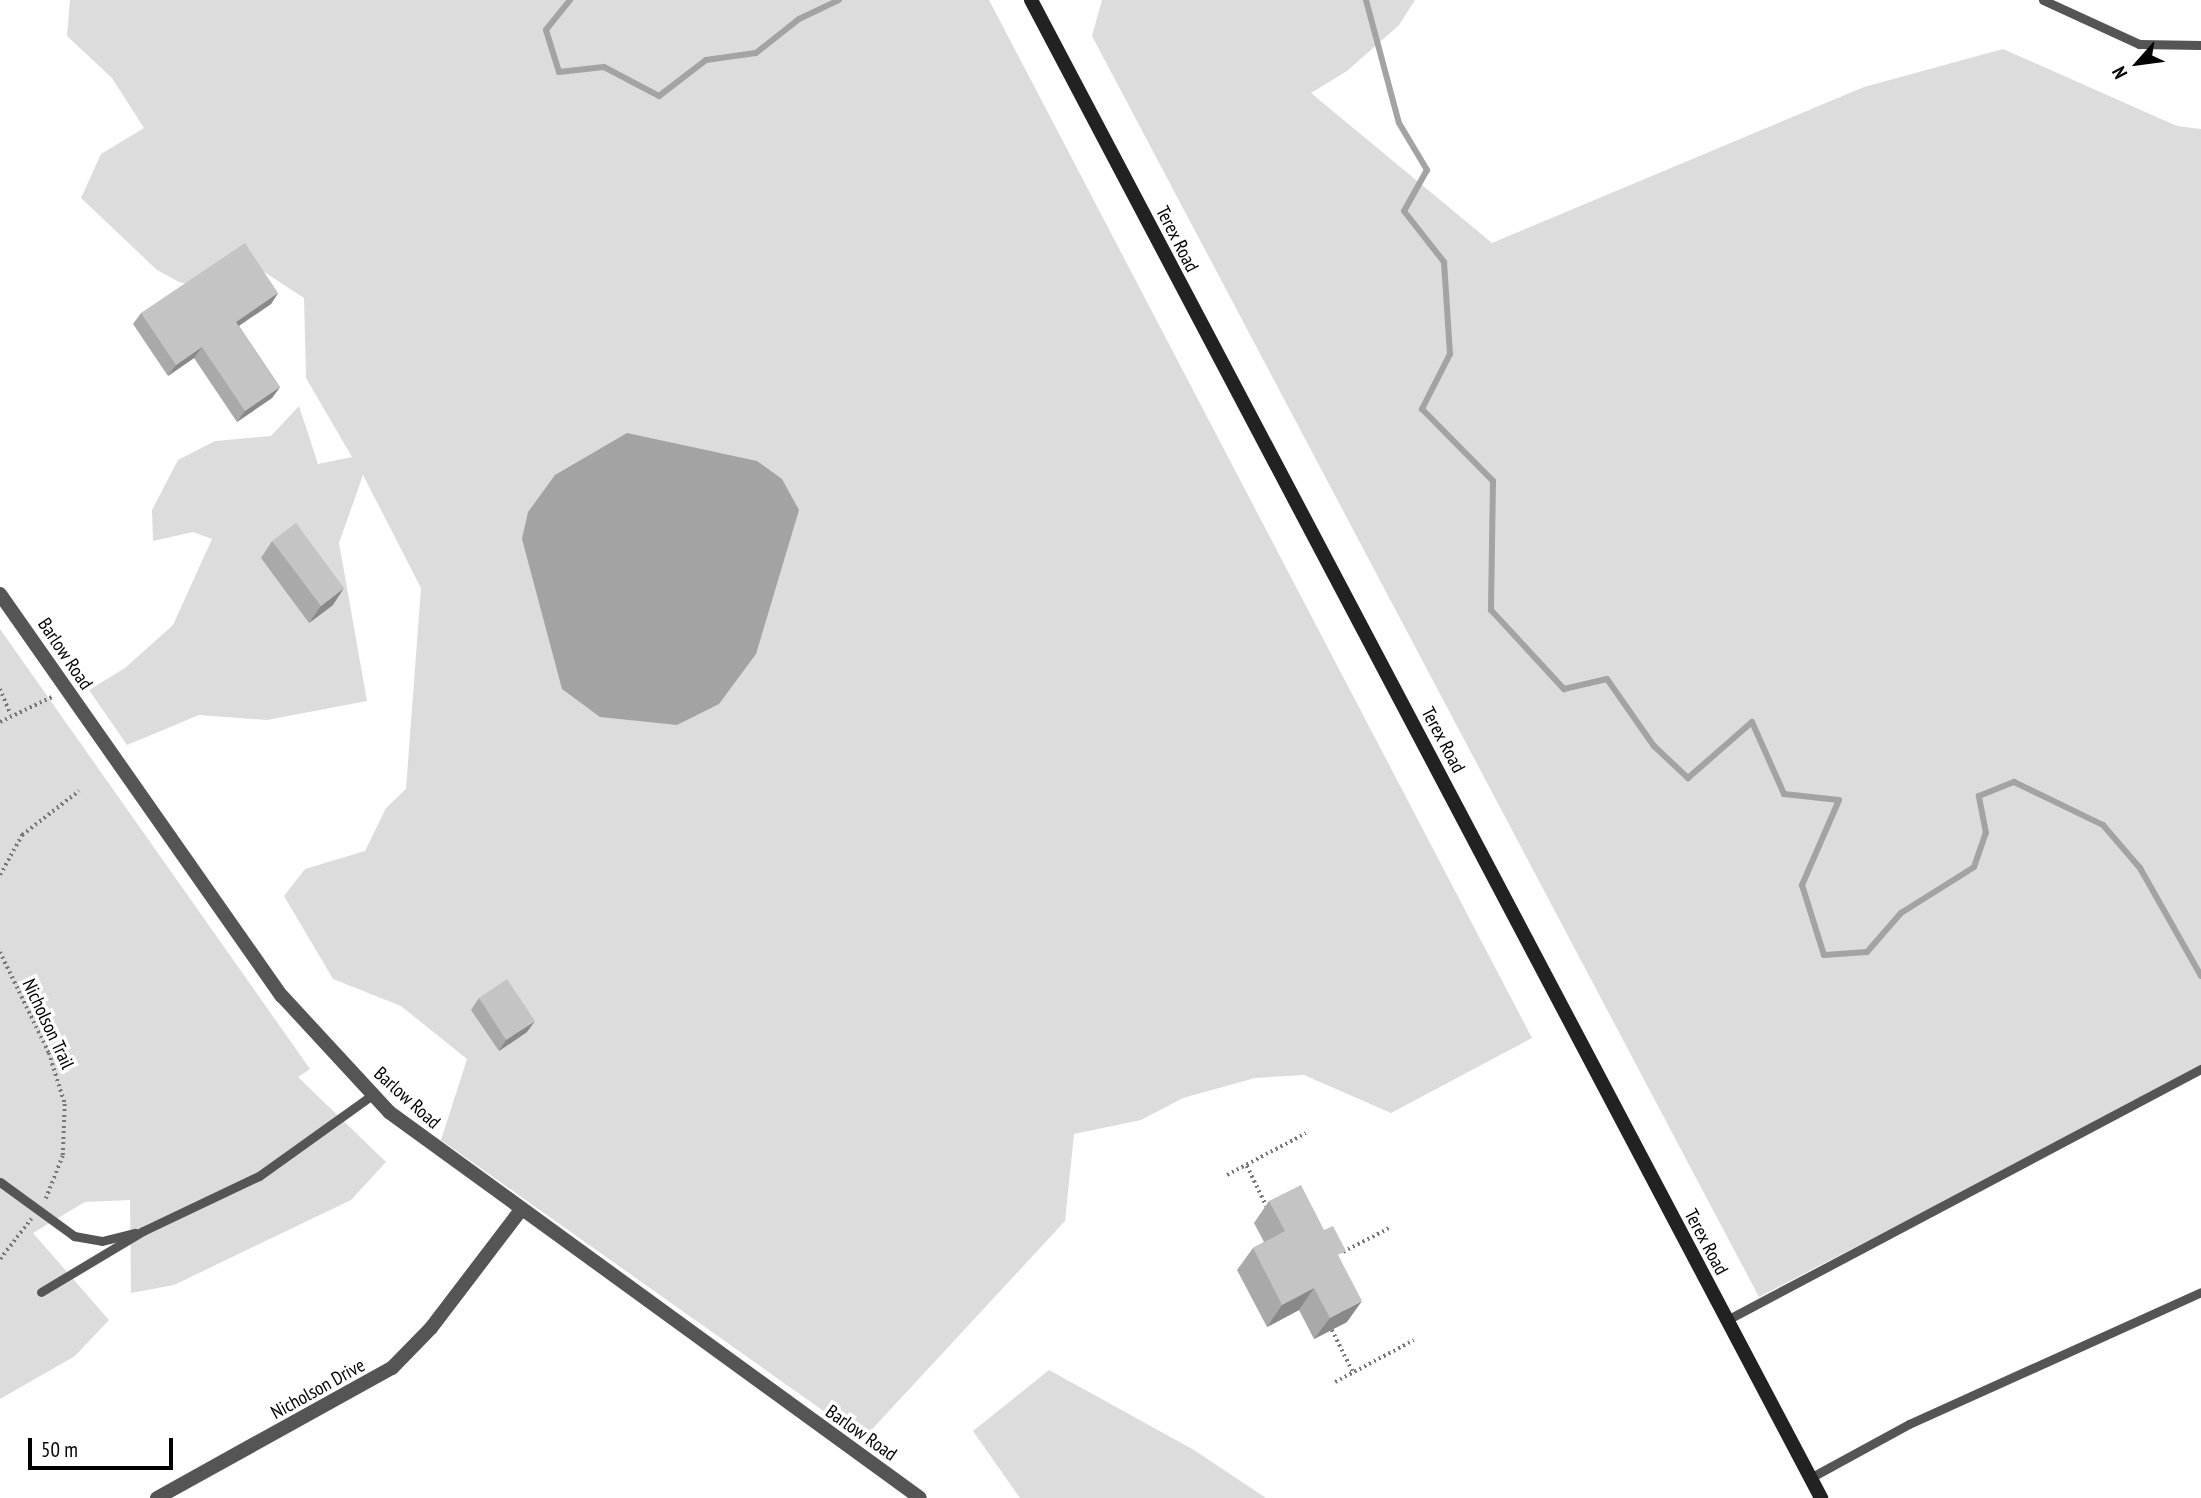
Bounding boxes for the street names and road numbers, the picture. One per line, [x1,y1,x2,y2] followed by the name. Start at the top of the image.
[1151,202,1203,276] street label: Terex Road
[33,614,97,694] street label: Barlow Road
[1416,703,1470,777] street label: Terex Road
[17,975,79,1073] street label: Nicholson Trail
[369,1062,445,1134] street label: Barlow Road
[1679,1205,1733,1279] street label: Terex Road
[267,1354,369,1424] street label: Nicholson Drive
[821,1400,901,1466] street label: Barlow Road

